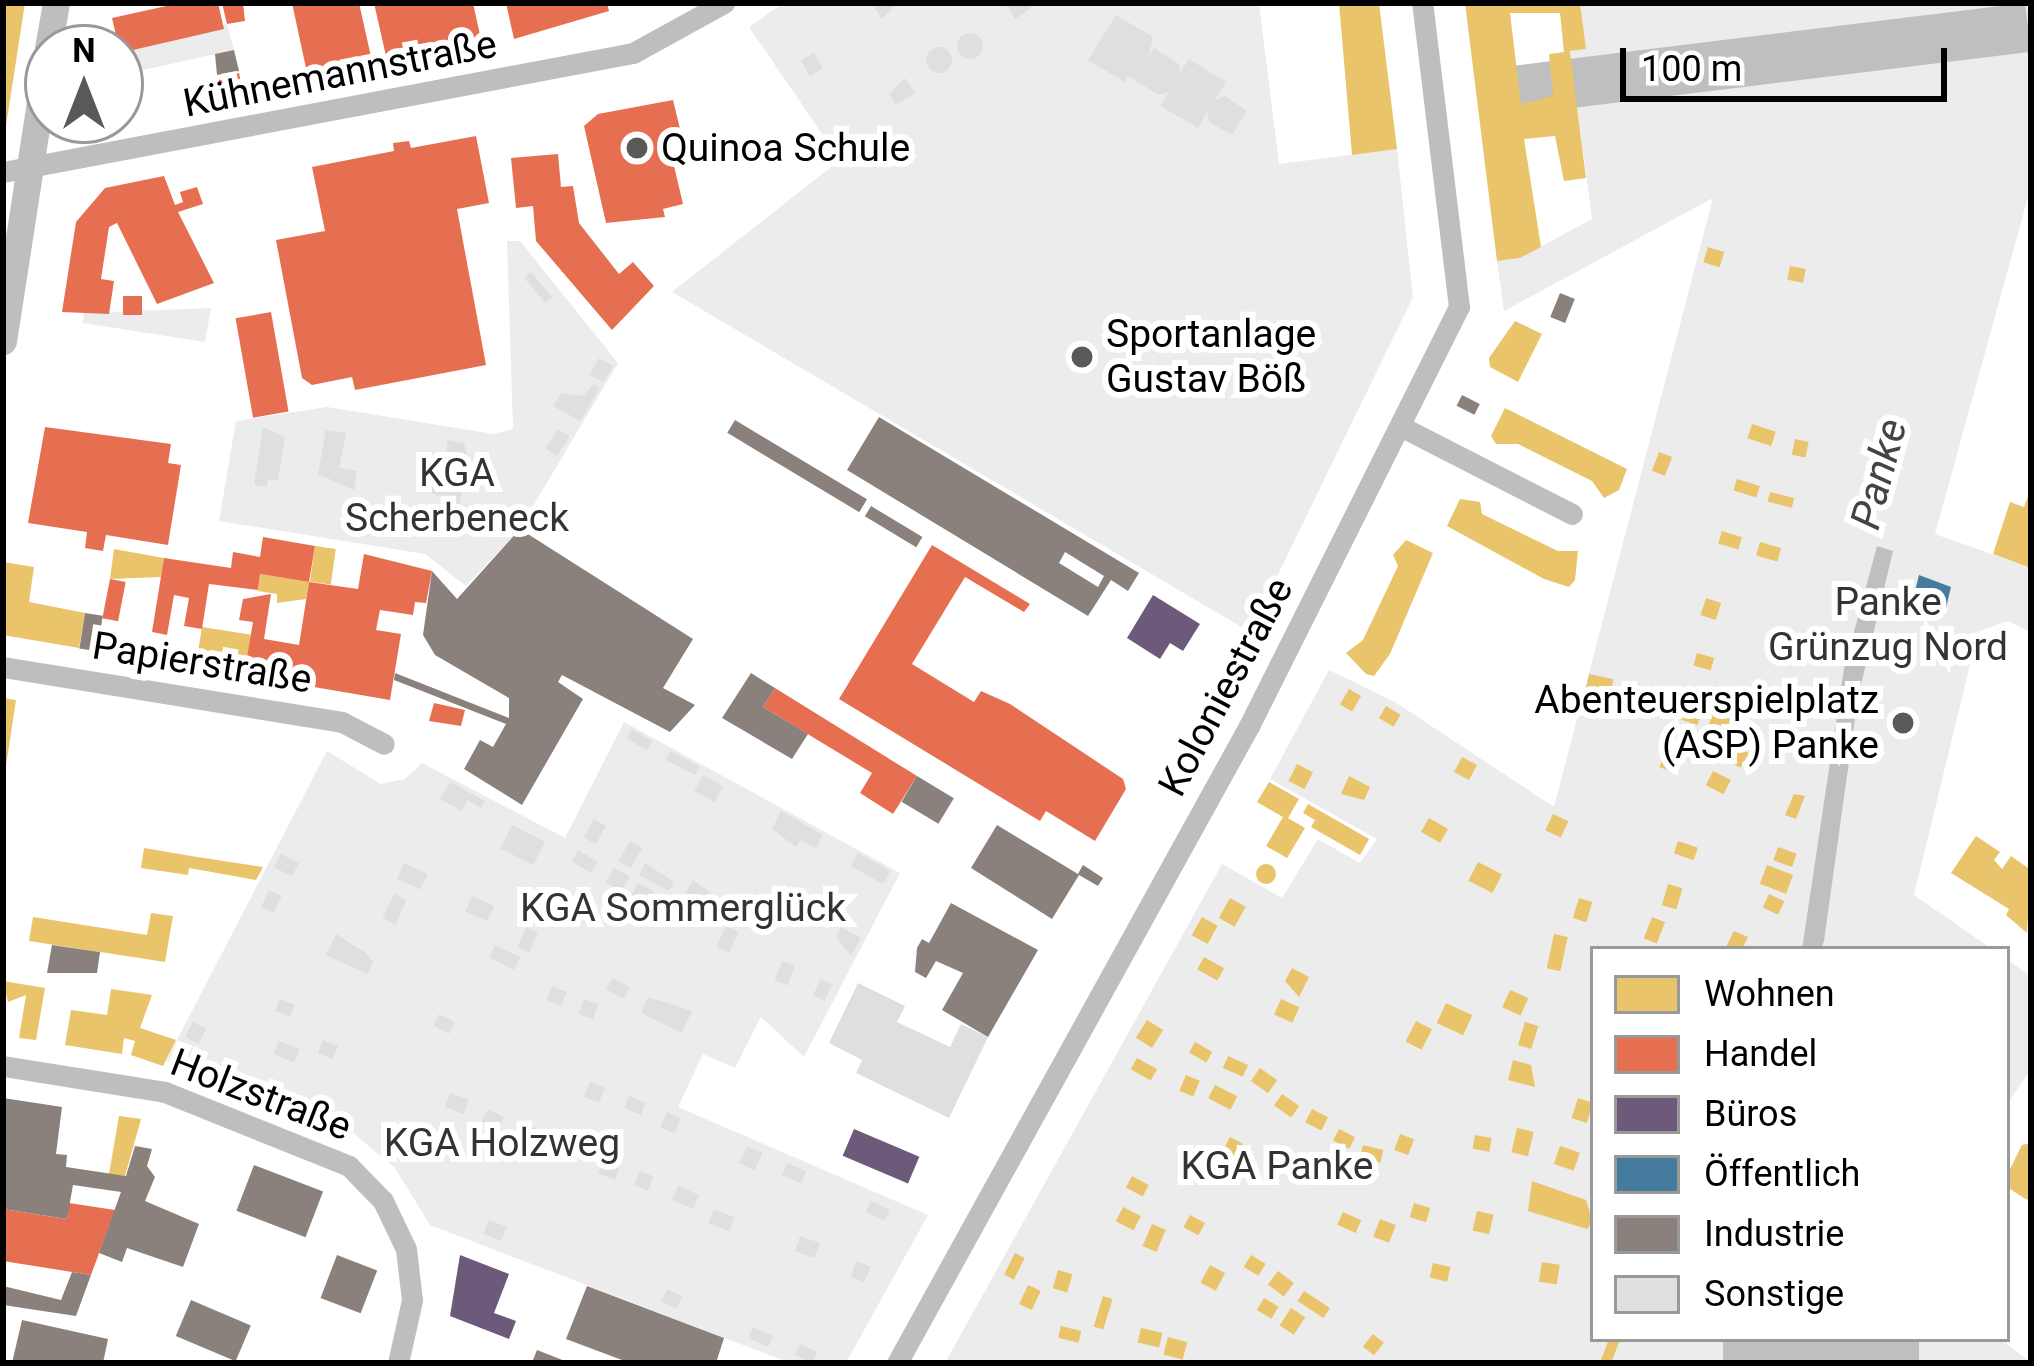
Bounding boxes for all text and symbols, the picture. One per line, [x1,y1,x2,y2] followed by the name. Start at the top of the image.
[179,21,501,127] street label: Kühnemannstraße
[24,24,144,144] north arrow
[1626,24,1953,98] scale bar
[72,31,96,70] text: N
[1641,48,1742,90] text: 100 m
[661,125,910,171] place label: Quinoa Schule
[624,135,650,161] marker: Quinoa Schule
[1106,312,1316,403] place label: Sportanlage Gustav Böß
[1069,344,1095,370] marker: Sportanlage Gustav Böß
[1840,413,1918,535] water label: Panke
[345,451,569,542] park label: KGA Scherbeneck
[1149,570,1303,804] street label: Koloniestraße
[1768,580,2008,671] park label: Panke Grünzug Nord
[89,623,315,703] street label: Papierstraße
[1534,678,1879,769] place label: Abenteuerspielplatz (ASP) Panke
[1890,710,1916,736] marker: Abenteuerspielplatz (ASP) Panke
[520,885,846,931] park label: KGA Sommerglück
[1590,946,2010,1342] legend
[1704,973,1835,1015] text: Wohnen
[1704,1033,1817,1075] text: Handel
[164,1039,358,1151] street label: Holzstraße
[1704,1093,1797,1135] text: Büros
[384,1120,620,1166] park label: KGA Holzweg
[1181,1143,1373,1189] park label: KGA Panke
[1704,1153,1860,1195] text: Öffentlich
[1704,1213,1844,1255] text: Industrie
[1704,1273,1844,1315] text: Sonstige

